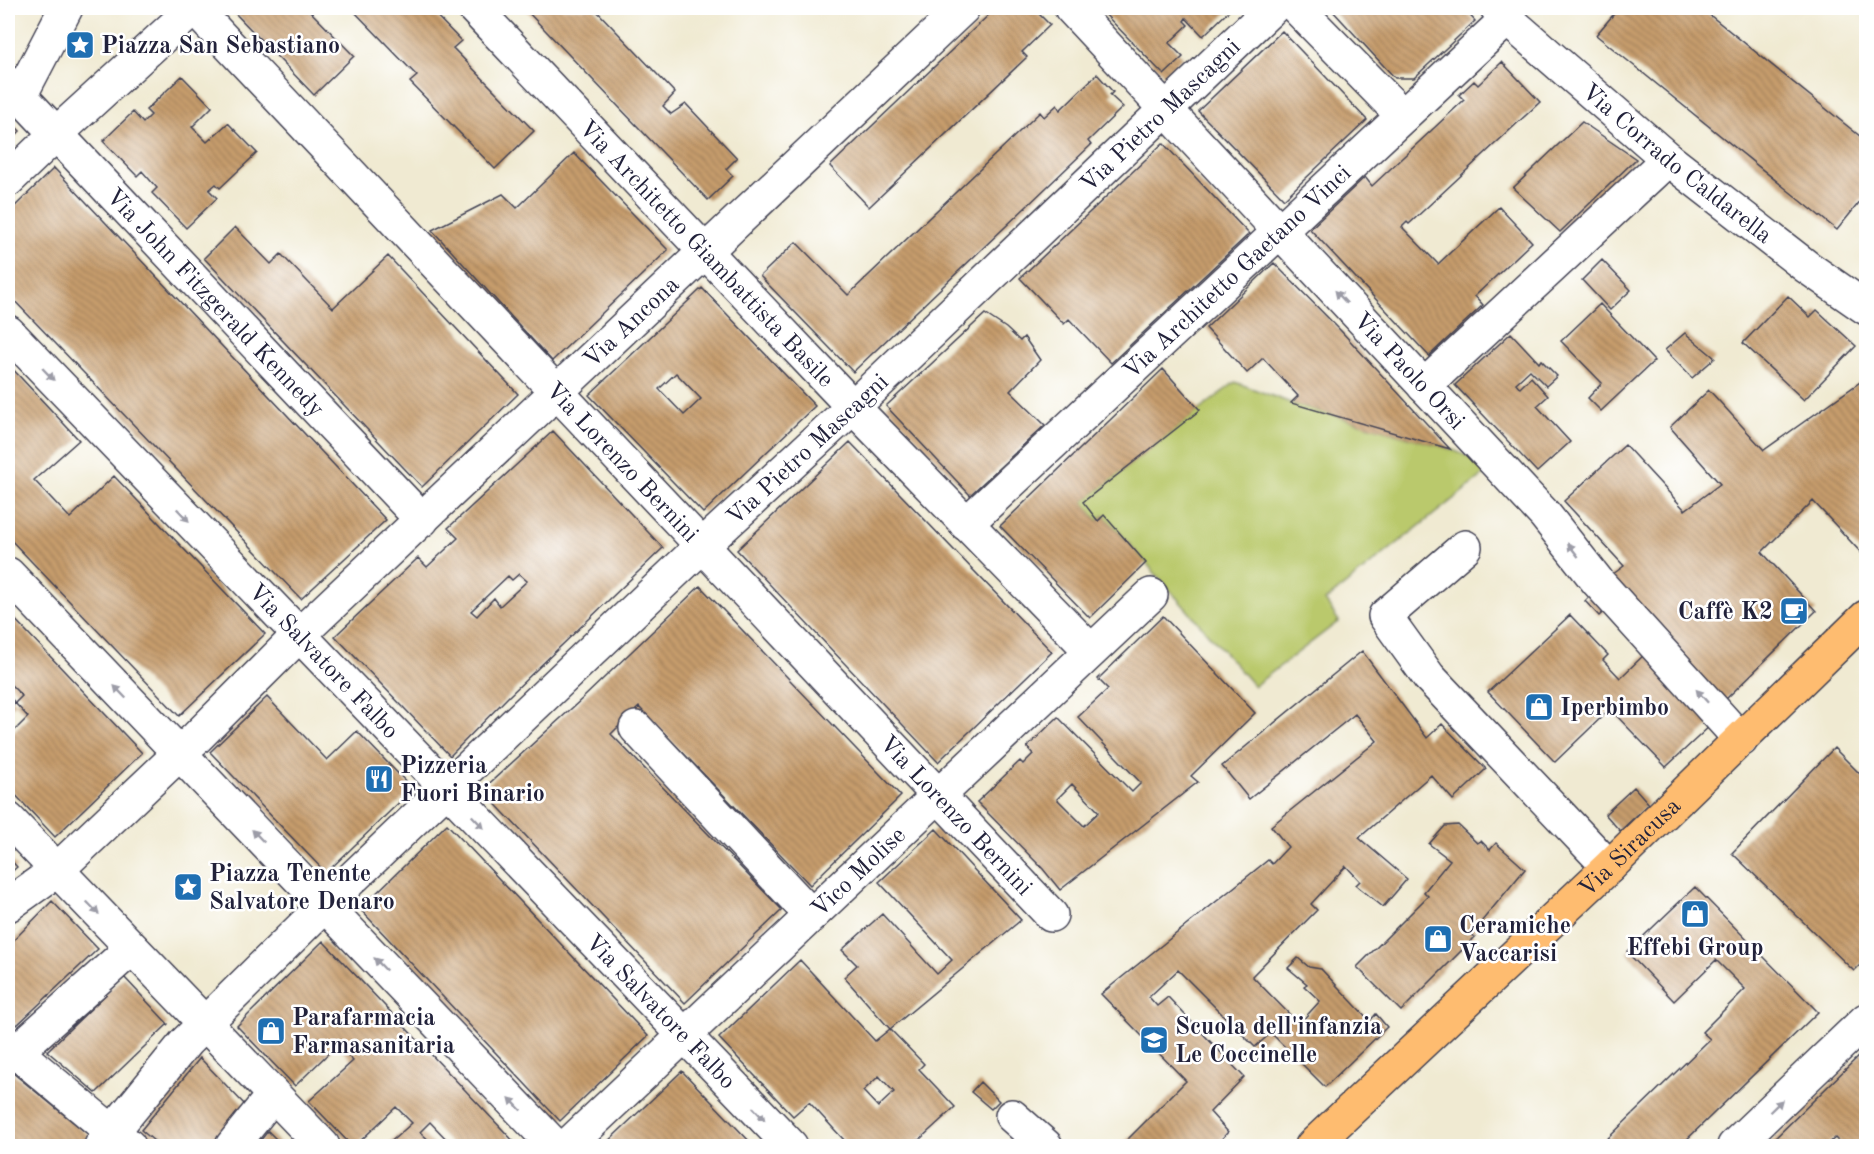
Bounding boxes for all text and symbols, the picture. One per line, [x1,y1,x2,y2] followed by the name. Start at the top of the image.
[64,29,96,61] place icon: Piazza San Sebastiano
[101,35,340,59] place label: Piazza San Sebastiano
[1077,35,1246,198] street label: Via Pietro Mascagni
[1576,80,1776,249] street label: Via Corrado Caldarella
[573,116,837,393] street label: Via Architetto Giambattista Basile
[1119,161,1356,385] street label: Via Architetto Gaetano Vinci
[101,185,328,423] street label: Via John Fitzgerald Kennedy
[580,273,685,373] street label: Via Ancona
[1335,290,1348,305] one-way arrow
[1348,309,1468,435] street label: Via Paolo Orsi
[41,366,54,381] one-way arrow
[723,370,894,531] street label: Via Pietro Mascagni
[540,378,702,547] street label: Via Lorenzo Bernini
[176,507,190,522] one-way arrow
[1567,543,1580,558] one-way arrow
[243,580,402,744] street label: Via Salvatore Falbo
[1778,595,1810,627] cafe icon: Caffè K2
[1678,601,1773,625] place label: Caffè K2
[113,684,127,699] one-way arrow
[1695,689,1709,704] one-way arrow
[1523,691,1555,723] shop icon: Iperbimbo
[1560,697,1669,721] place label: Iperbimbo
[874,732,1036,901] street label: Via Lorenzo Bernini
[400,755,545,807] place label: Pizzeria Fuori Binario
[363,763,395,795] restaurant icon: Pizzeria Fuori Binario
[1575,794,1686,903] street label: Via Siracusa
[471,814,485,828] one-way arrow
[808,823,911,923] street label: Vico Molise
[252,830,266,844] one-way arrow
[209,863,395,915] place label: Piazza Tenente Salvatore Denaro
[172,871,204,903] place icon: Piazza Tenente Salvatore Denaro
[1679,898,1711,930] shop icon: Effebi Group
[86,900,100,915] one-way arrow
[1459,915,1571,967] place label: Ceramiche Vaccarisi
[1422,923,1454,955] shop icon: Ceramiche Vaccarisi
[580,930,739,1094] street label: Via Salvatore Falbo
[1626,937,1764,961] place label: Effebi Group
[373,957,387,971] one-way arrow
[292,1007,455,1059] place label: Parafarmacia Farmasanitaria
[255,1015,287,1047] shop icon: Parafarmacia Farmasanitaria
[1175,1016,1382,1068] place label: Scuola dell'infanzia Le Coccinelle
[1138,1024,1170,1056] school or university icon: Scuola dell'infanzia Le Coccinelle
[508,1098,522,1112] one-way arrow
[1769,1099,1784,1113] one-way arrow
[752,1106,766,1121] one-way arrow

